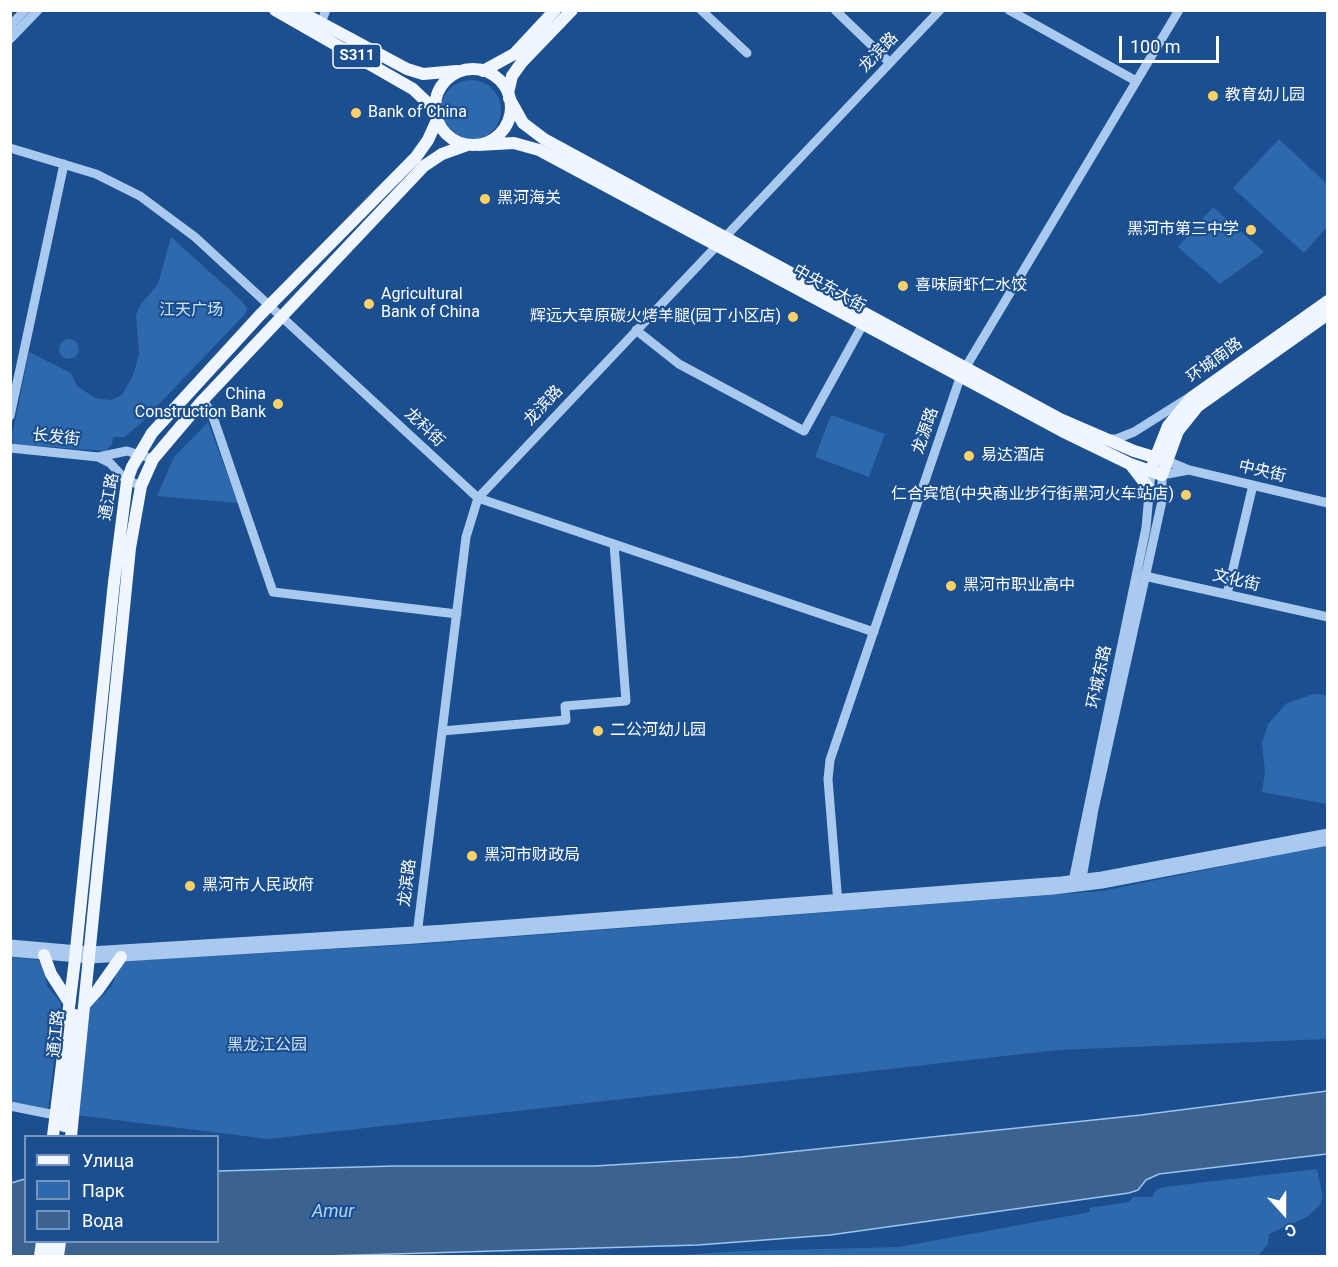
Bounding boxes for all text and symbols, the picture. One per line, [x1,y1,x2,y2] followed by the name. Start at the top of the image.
[1122,24,1222,62] scale bar
[855,29,903,77] street label: 龙滨路
[1130,36,1181,57] text: 100 m
[333,44,381,68] road number: S311
[1225,86,1305,106] place label: 教育幼儿园
[1206,89,1220,103] marker: 教育幼儿园
[368,103,467,123] place label: Bank of China
[349,106,363,120] marker: Bank of China
[497,189,561,209] place label: 黑河海关
[478,192,492,206] marker: 黑河海关
[1127,220,1239,240] place label: 黑河市第三中学
[1244,223,1258,237] marker: 黑河市第三中学
[789,261,869,317] street label: 中央东大街
[915,276,1027,296] place label: 喜味厨虾仁水饺
[896,279,910,293] marker: 喜味厨虾仁水饺
[381,285,480,323] place label: Agricultural Bank of China
[362,297,376,311] marker: Agricultural Bank of China
[159,301,223,321] park label: 江天广场
[530,307,781,327] place label: 辉远大草原碳火烤羊腿(园丁小区店)
[786,310,800,324] marker: 辉远大草原碳火烤羊腿(园丁小区店)
[1183,334,1247,388] street label: 环城南路
[521,382,567,430] street label: 龙滨路
[135,385,266,423] place label: China Construction Bank
[271,397,285,411] marker: China Construction Bank
[400,405,448,451] street label: 龙科街
[909,405,943,457] street label: 龙源路
[31,426,81,450] street label: 长发街
[981,446,1045,466] place label: 易达酒店
[962,449,976,463] marker: 易达酒店
[1236,457,1288,487] street label: 中央街
[96,472,124,522] street label: 通江路
[891,485,1174,505] place label: 仁合宾馆(中央商业步行街黑河火车站店)
[1179,488,1193,502] marker: 仁合宾馆(中央商业步行街黑河火车站店)
[1210,566,1262,596] street label: 文化街
[963,576,1075,596] place label: 黑河市职业高中
[944,579,958,593] marker: 黑河市职业高中
[1084,644,1116,710] street label: 环城东路
[610,721,706,741] place label: 二公河幼儿园
[591,724,605,738] marker: 二公河幼儿园
[484,846,580,866] place label: 黑河市财政局
[465,849,479,863] marker: 黑河市财政局
[396,858,420,908] street label: 龙滨路
[202,876,314,896] place label: 黑河市人民政府
[183,879,197,893] marker: 黑河市人民政府
[45,1009,69,1059] street label: 通江路
[227,1036,307,1056] park label: 黑龙江公园
[24,1135,219,1243] legend
[82,1150,134,1171] text: Улица
[82,1180,124,1201] text: Парк
[1254,1183,1314,1243] north arrow
[312,1201,354,1223] water label: Amur
[82,1210,124,1231] text: Вода
[1282,1220,1299,1241] text: С

